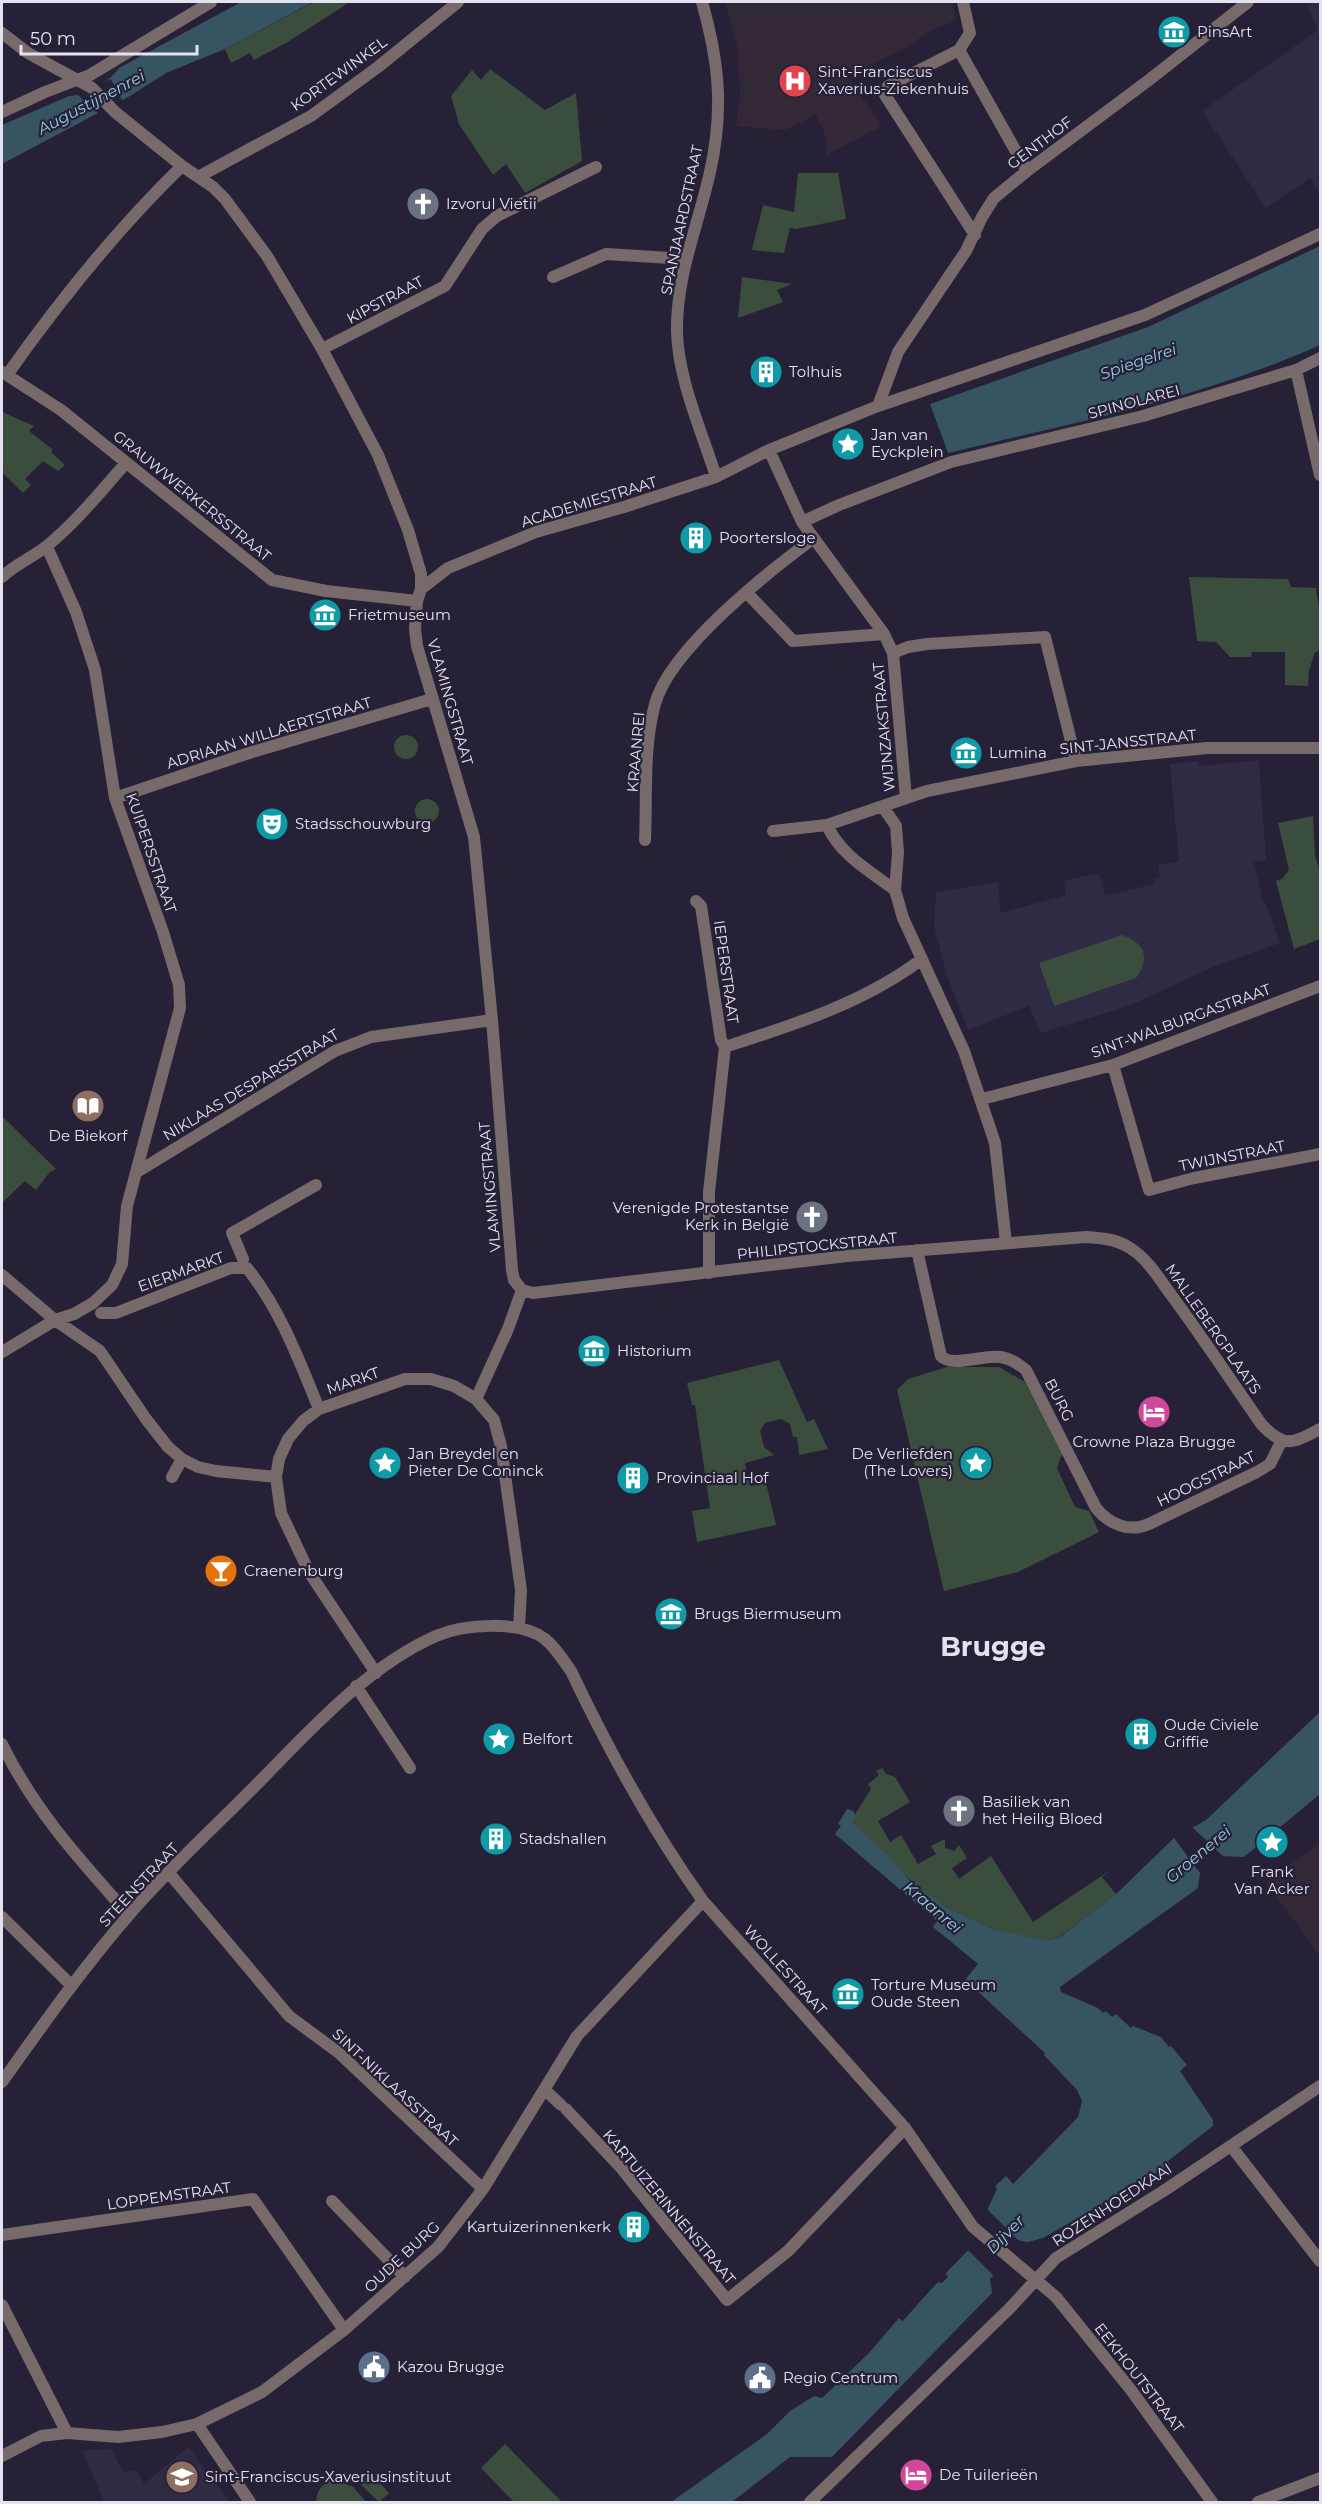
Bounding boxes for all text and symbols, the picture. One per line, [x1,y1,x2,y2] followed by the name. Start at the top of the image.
[1156,14,1192,50] museum icon: PinsArt
[21,18,196,56] scale bar
[1197,22,1252,41] place label: PinsArt
[30,28,76,50] text: 50 m
[287,32,391,115] street label: KORTEWINKEL
[818,62,969,98] place label: Sint-Franciscus Xaverius-Ziekenhuis
[777,63,813,99] hospital icon: Sint-Franciscus Xaverius-Ziekenhuis
[34,66,149,139] water label: Augustijnenrei
[1003,112,1076,173] street label: GENTHOF
[656,143,707,297] street label: SPANJAARDSTRAAT
[405,186,441,222] church icon: Izvorul Vietii
[446,194,537,213] place label: Izvorul Vietii
[343,271,427,328] street label: KIPSTRAAT
[1097,339,1180,383] water label: Spiegelrei
[748,354,784,390] building icon: Tolhuis
[789,362,842,381] place label: Tolhuis
[1086,380,1182,423] street label: SPINOLAREI
[870,425,944,461] place label: Jan van Eyckplein
[109,426,275,565] street label: GRAUWWERKERSSTRAAT
[830,426,866,462] place icon: Jan van Eyckplein
[519,472,660,531] street label: ACADEMIESTRAAT
[678,520,714,556] building icon: Poortersloge
[719,528,816,547] place label: Poortersloge
[307,597,343,633] museum icon: Frietmuseum
[348,605,451,624] place label: Frietmuseum
[423,636,478,768] street label: VLAMINGSTRAAT
[868,661,899,793] street label: WIJNZAKSTRAAT
[164,692,374,773] street label: ADRIAAN WILLAERTSTRAAT
[623,711,648,793] street label: KRAANREI
[1059,725,1198,758] street label: SINT-JANSSTRAAT
[948,735,984,771] museum icon: Lumina
[989,743,1047,762] place label: Lumina
[122,790,181,916] street label: KUIPERSSTRAAT
[254,806,290,842] theatre icon: Stadsschouwburg
[295,814,431,833] place label: Stadsschouwburg
[710,919,743,1025] street label: IEPERSTRAAT
[1088,979,1274,1062] street label: SINT-WALBURGASTRAAT
[159,1024,342,1145] street label: NIKLAAS DESPARSSTRAAT
[70,1088,106,1124] library icon: De Biekorf
[474,1121,505,1253] street label: VLAMINGSTRAAT
[49,1126,128,1145] place label: De Biekorf
[1177,1136,1287,1175] street label: TWIJNSTRAAT
[613,1198,789,1234] place label: Verenigde Protestantse Kerk in België
[794,1199,830,1235] church icon: Verenigde Protestantse Kerk in België
[736,1228,898,1263] street label: PHILIPSTOCKSTRAAT
[135,1247,227,1296] street label: EIERMARKT
[1161,1260,1266,1398] street label: MALLEBERGPLAATS
[576,1333,612,1369] museum icon: Historium
[617,1341,692,1360] place label: Historium
[324,1363,382,1398] street label: MARKT
[1041,1375,1078,1424] street label: BURG
[1136,1394,1172,1430] hotel icon: Crowne Plaza Brugge
[1072,1432,1236,1451] place label: Crowne Plaza Brugge
[407,1444,543,1480] place label: Jan Breydel en Pieter De Coninck
[852,1444,953,1480] place label: De Verliefden (The Lovers)
[367,1445,403,1481] place icon: Jan Breydel en Pieter De Coninck
[958,1445,994,1481] place icon: De Verliefden (The Lovers)
[1153,1446,1258,1511] street label: HOOGSTRAAT
[615,1460,651,1496] building icon: Provinciaal Hof
[656,1468,769,1487] place label: Provinciaal Hof
[203,1553,239,1589] bar icon: Craenenburg
[244,1561,344,1580] place label: Craenenburg
[653,1596,689,1632] museum icon: Brugs Biermuseum
[694,1604,842,1623] place label: Brugs Biermuseum
[940,1630,1046,1663] district label: Brugge
[1164,1715,1259,1751] place label: Oude Civiele Griffie
[1123,1716,1159,1752] building icon: Oude Civiele Griffie
[481,1721,517,1757] place icon: Belfort
[522,1729,573,1748] place label: Belfort
[982,1792,1103,1828] place label: Basiliek van het Heilig Bloed
[941,1793,977,1829] church icon: Basiliek van het Heilig Bloed
[478,1821,514,1857] building icon: Stadshallen
[1162,1821,1235,1887] water label: Groenerei
[1254,1824,1290,1860] place icon: Frank Van Acker
[519,1829,607,1848] place label: Stadshallen
[95,1838,183,1931] street label: STEENSTRAAT
[1234,1862,1310,1898] place label: Frank Van Acker
[900,1878,966,1938] water label: Kraanrei
[740,1921,831,2019] street label: WOLLESTRAAT
[871,1975,996,2011] place label: Torture Museum Oude Steen
[830,1976,866,2012] museum icon: Torture Museum Oude Steen
[328,2024,462,2151] street label: SINT-NIKLAASSTRAAT
[599,2125,740,2288] street label: KARTUIZERINNENSTRAAT
[1048,2159,1175,2250] street label: ROZENHOEDKAAI
[106,2177,233,2214] street label: LOPPEMSTRAAT
[616,2209,652,2245] building icon: Kartuizerinnenkerk
[982,2211,1029,2257] water label: Dijver
[360,2217,443,2296] street label: OUDE BURG
[467,2217,611,2236] place label: Kartuizerinnenkerk
[1091,2319,1188,2437] street label: EEKHOUTSTRAAT
[356,2349,392,2385] public building icon: Kazou Brugge
[397,2357,504,2376] place label: Kazou Brugge
[742,2360,778,2396] public building icon: Regio Centrum
[783,2368,898,2387] place label: Regio Centrum
[898,2457,934,2493] hotel icon: De Tuilerieën
[164,2459,200,2495] school or university icon: Sint-Franciscus-Xaveriusinstituut
[939,2465,1038,2484] place label: De Tuilerieën
[205,2467,451,2486] place label: Sint-Franciscus-Xaveriusinstituut

